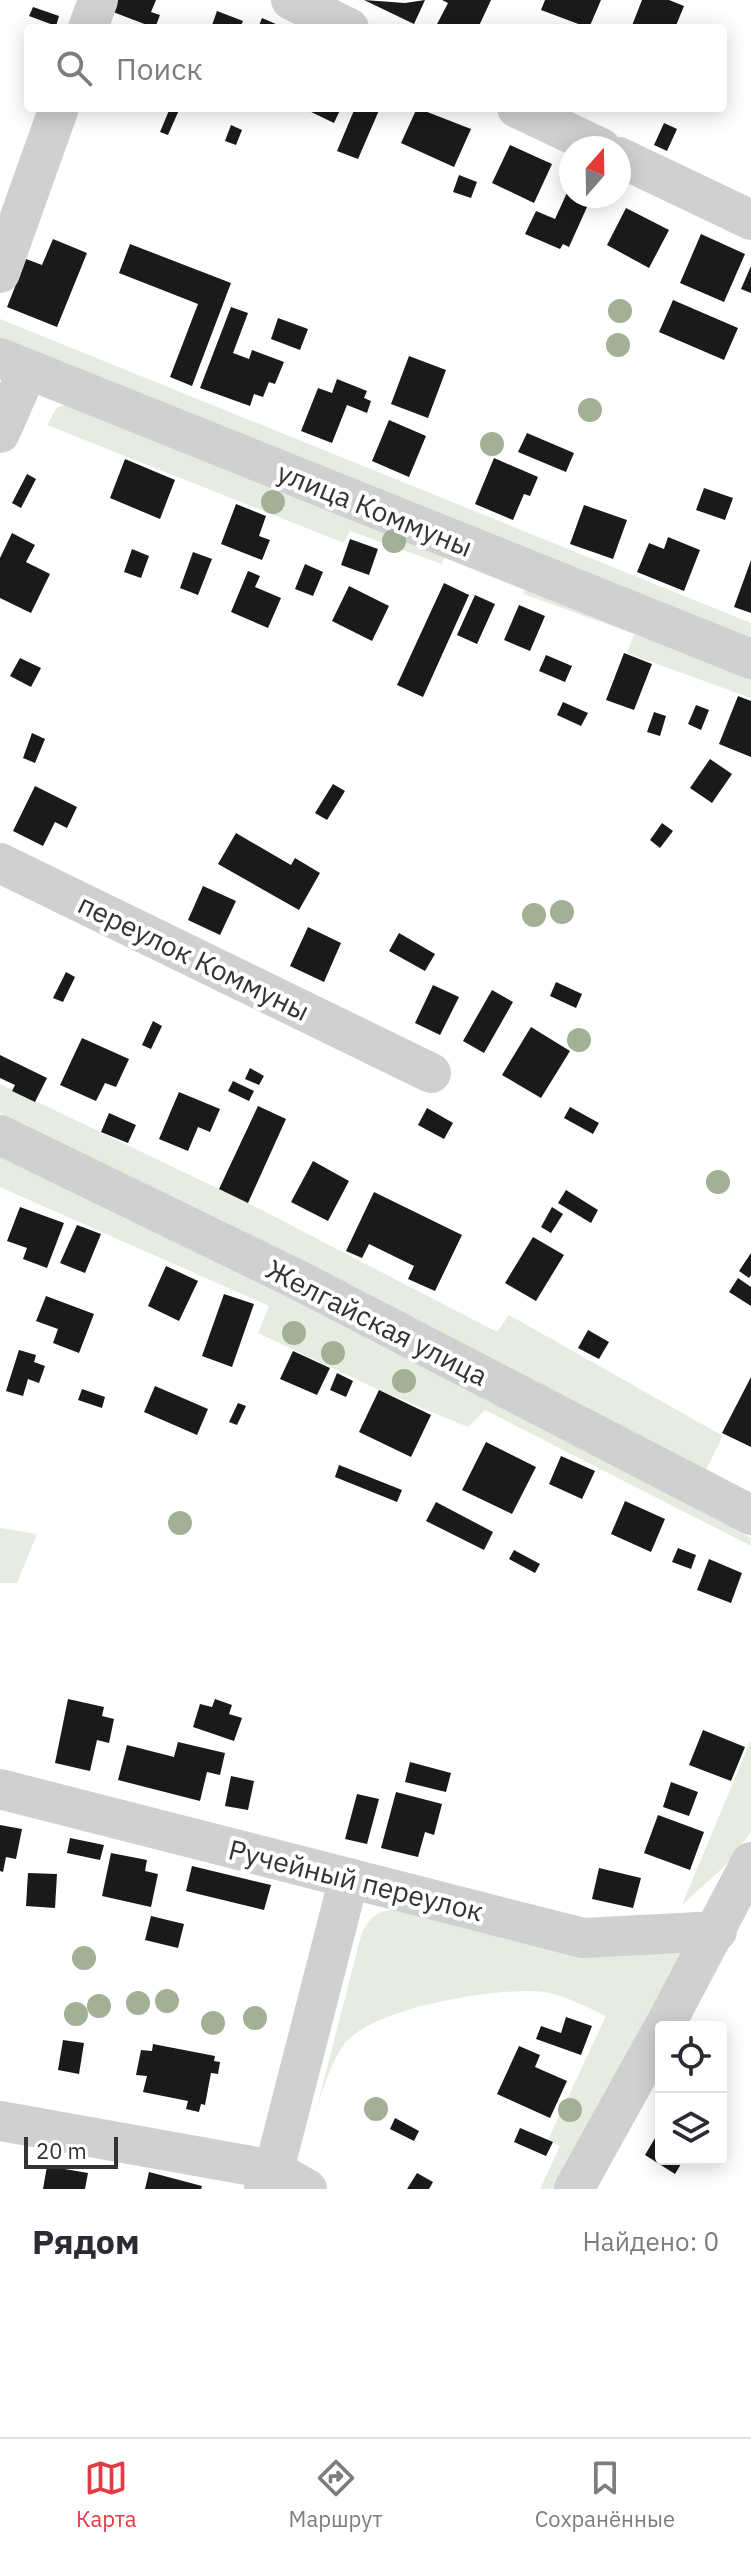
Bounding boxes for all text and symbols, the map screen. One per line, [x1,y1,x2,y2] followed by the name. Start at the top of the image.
[24,24,727,112] search box
[52,46,96,90] icon: search
[116,49,203,88] text: Поиск
[559,136,631,208] north arrow
[272,453,478,565] street label: улица Коммуны
[72,885,316,1029] street label: переулок Коммуны
[260,1250,494,1394] street label: Желгайская улица
[225,1830,487,1930] street label: Ручейный переулок
[655,2021,727,2165] map controls
[655,2021,727,2093] button: locate
[655,2093,727,2165] button: layers
[24,2133,118,2169] scale bar
[36,2136,87,2165] text: 20 m
[32,2219,140,2263] text: Рядом
[582,2224,719,2258] text: Найдено: 0
[76,2456,137,2533] tab: Карта
[289,2456,383,2533] tab: Маршрут
[535,2456,675,2533] tab: Сохранённые

